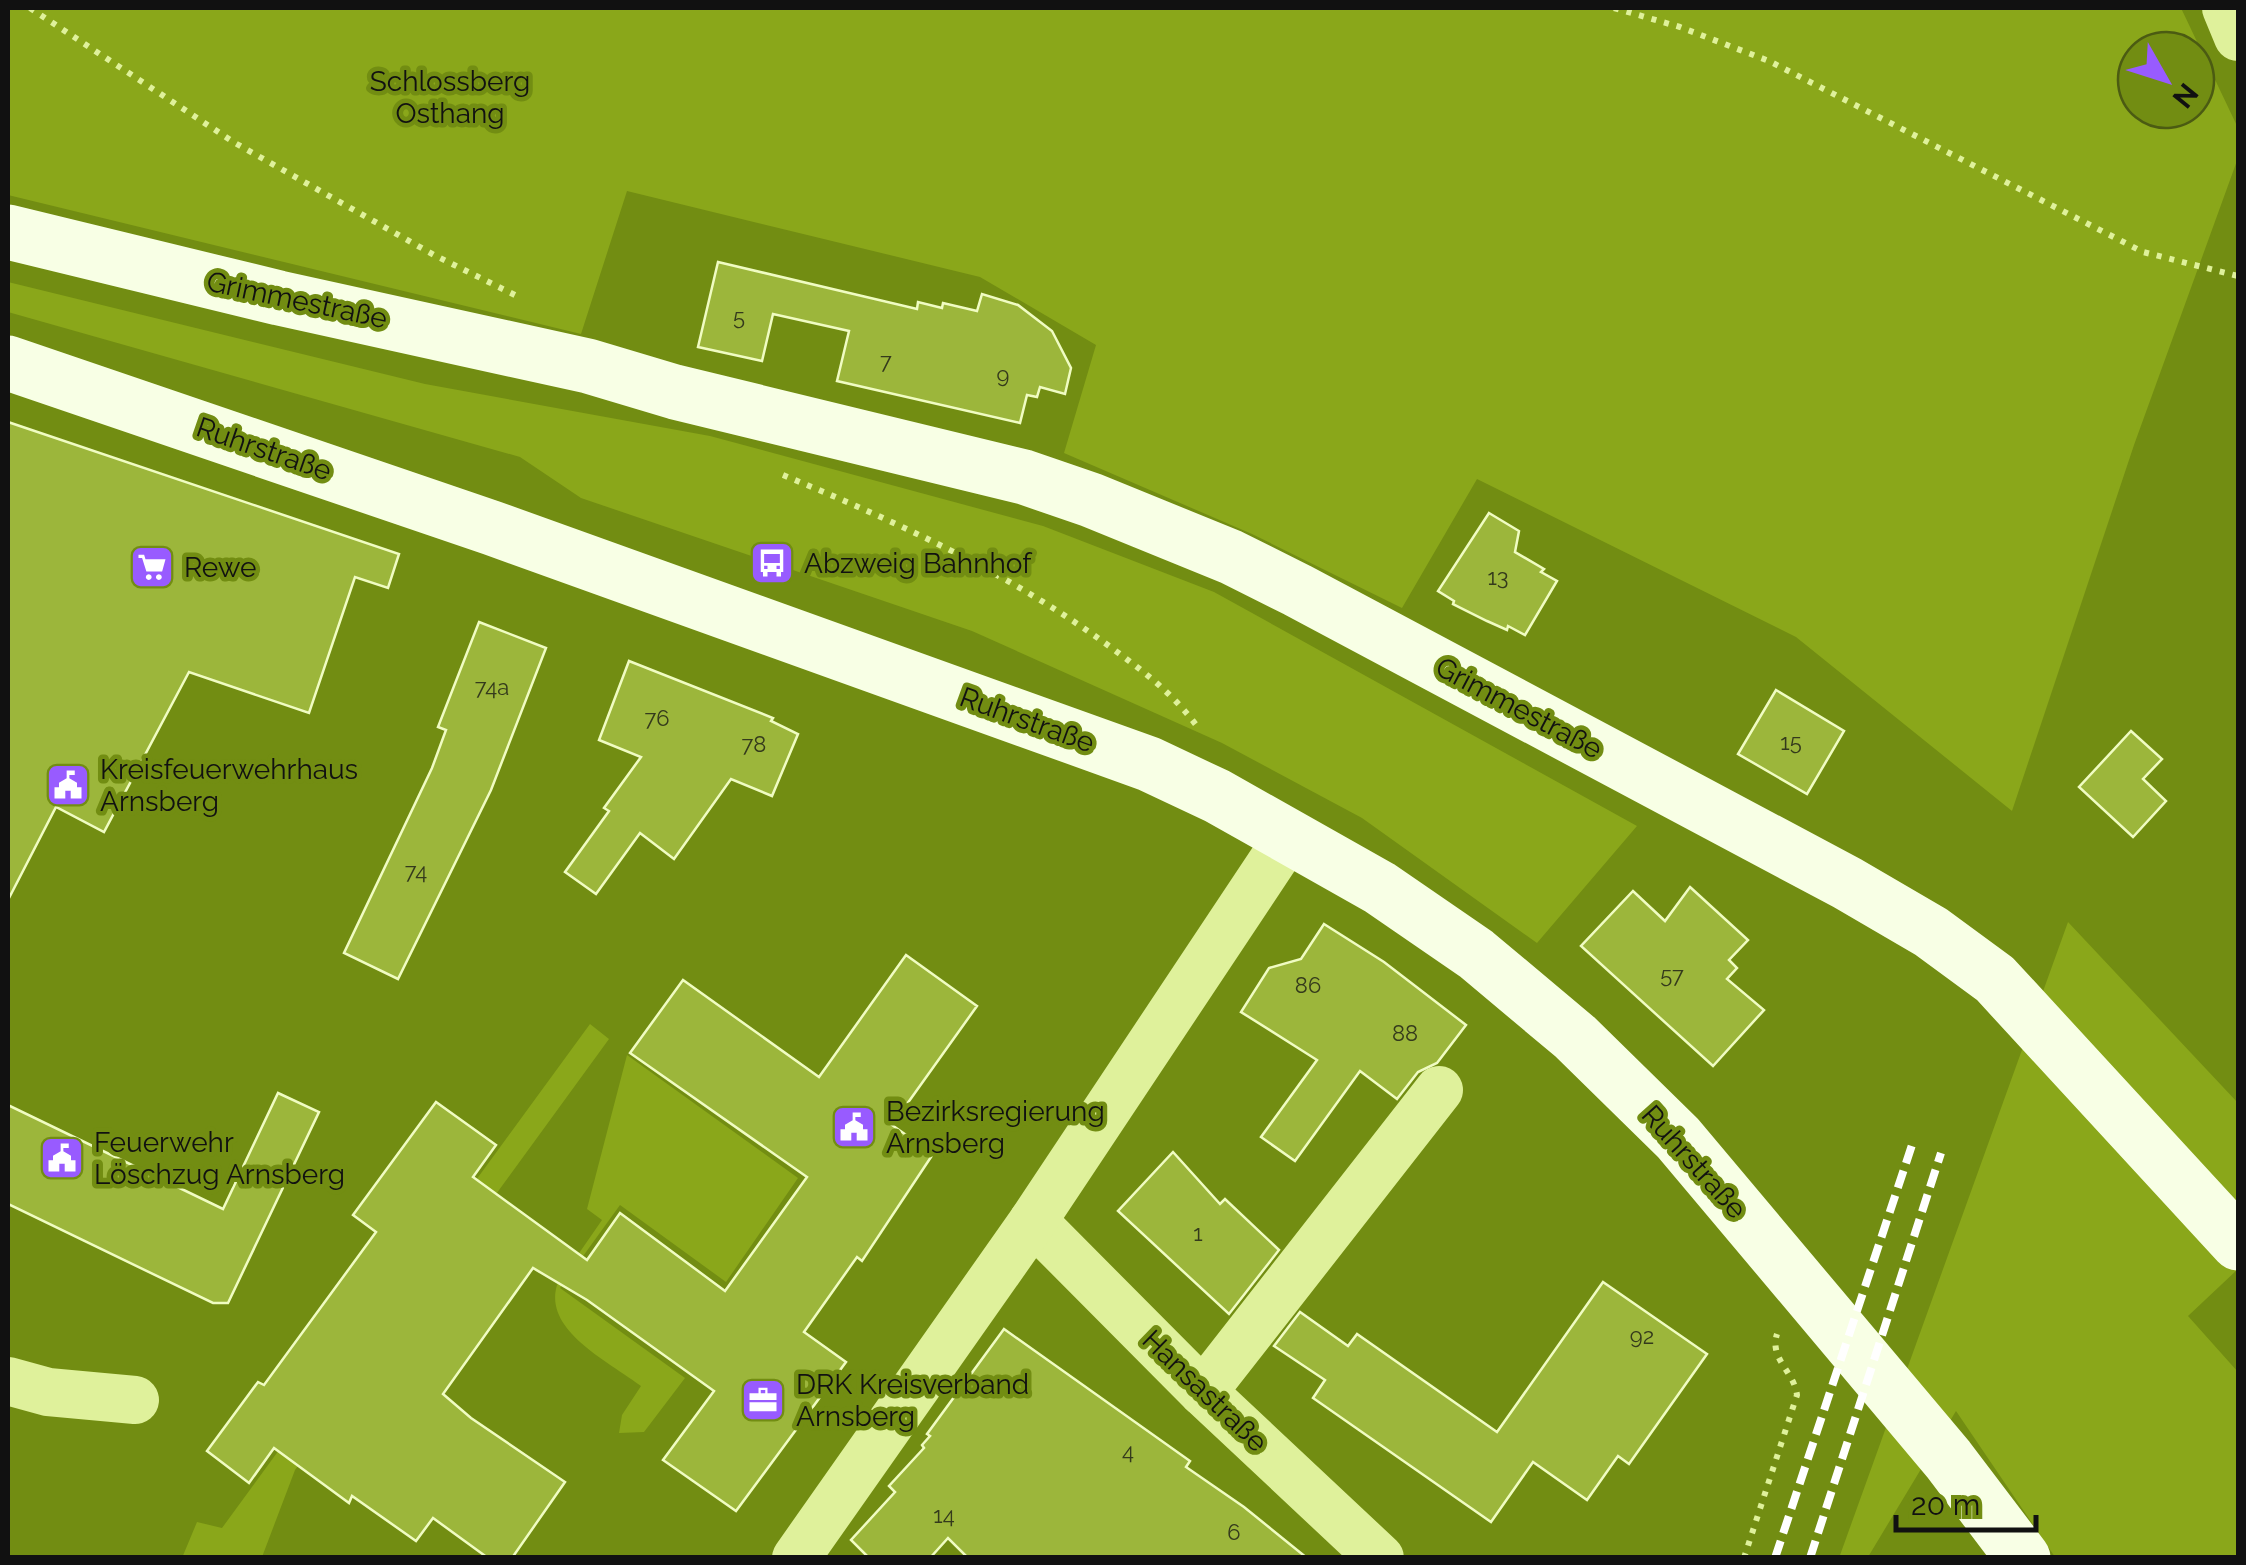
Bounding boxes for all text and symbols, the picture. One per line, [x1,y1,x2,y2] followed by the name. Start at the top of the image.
[2116,30,2216,130] north arrow
[370,65,530,130] park label: Schlossberg Osthang
[2165,77,2205,114] text: N
[204,265,390,335] street label: Grimmestraße
[733,304,745,330] house number: 5
[880,348,892,374] house number: 7
[997,362,1009,388] house number: 9
[192,411,336,487] street label: Ruhrstraße
[749,540,795,586] bus stop icon: Abzweig Bahnhof
[129,544,175,590] supermarket icon: Rewe
[804,547,1033,580] place label: Abzweig Bahnhof
[184,551,257,584] place label: Rewe
[1487,564,1509,590] house number: 13
[1430,650,1608,766] street label: Grimmestraße
[475,674,509,700] house number: 74a
[955,680,1099,760] street label: Ruhrstraße
[644,705,670,731] house number: 76
[1780,729,1802,755] house number: 15
[742,731,766,757] house number: 78
[100,753,358,818] place label: Kreisfeuerwehrhaus Arnsberg
[45,762,91,808] public building icon: Kreisfeuerwehrhaus Arnsberg
[405,858,427,884] house number: 74
[1660,962,1684,988] house number: 57
[1295,972,1321,998] house number: 86
[1392,1020,1418,1046] house number: 88
[886,1095,1105,1160] place label: Bezirksregierung Arnsberg
[1635,1099,1753,1225] street label: Ruhrstraße
[831,1104,877,1150] public building icon: Bezirksregierung Arnsberg
[94,1126,345,1191] place label: Feuerwehr Löschzug Arnsberg
[39,1135,85,1181] public building icon: Feuerwehr Löschzug Arnsberg
[1193,1220,1203,1246] house number: 1
[1136,1323,1274,1459] street label: Hansastraße
[1630,1323,1654,1349] house number: 92
[796,1368,1029,1433] place label: DRK Kreisverband Arnsberg
[740,1377,786,1423] office icon: DRK Kreisverband Arnsberg
[1122,1438,1134,1464] house number: 4
[1896,1470,2036,1532] scale bar
[1911,1487,1980,1522] text: 20 m
[933,1502,955,1528] house number: 14
[1227,1519,1241,1545] house number: 6

